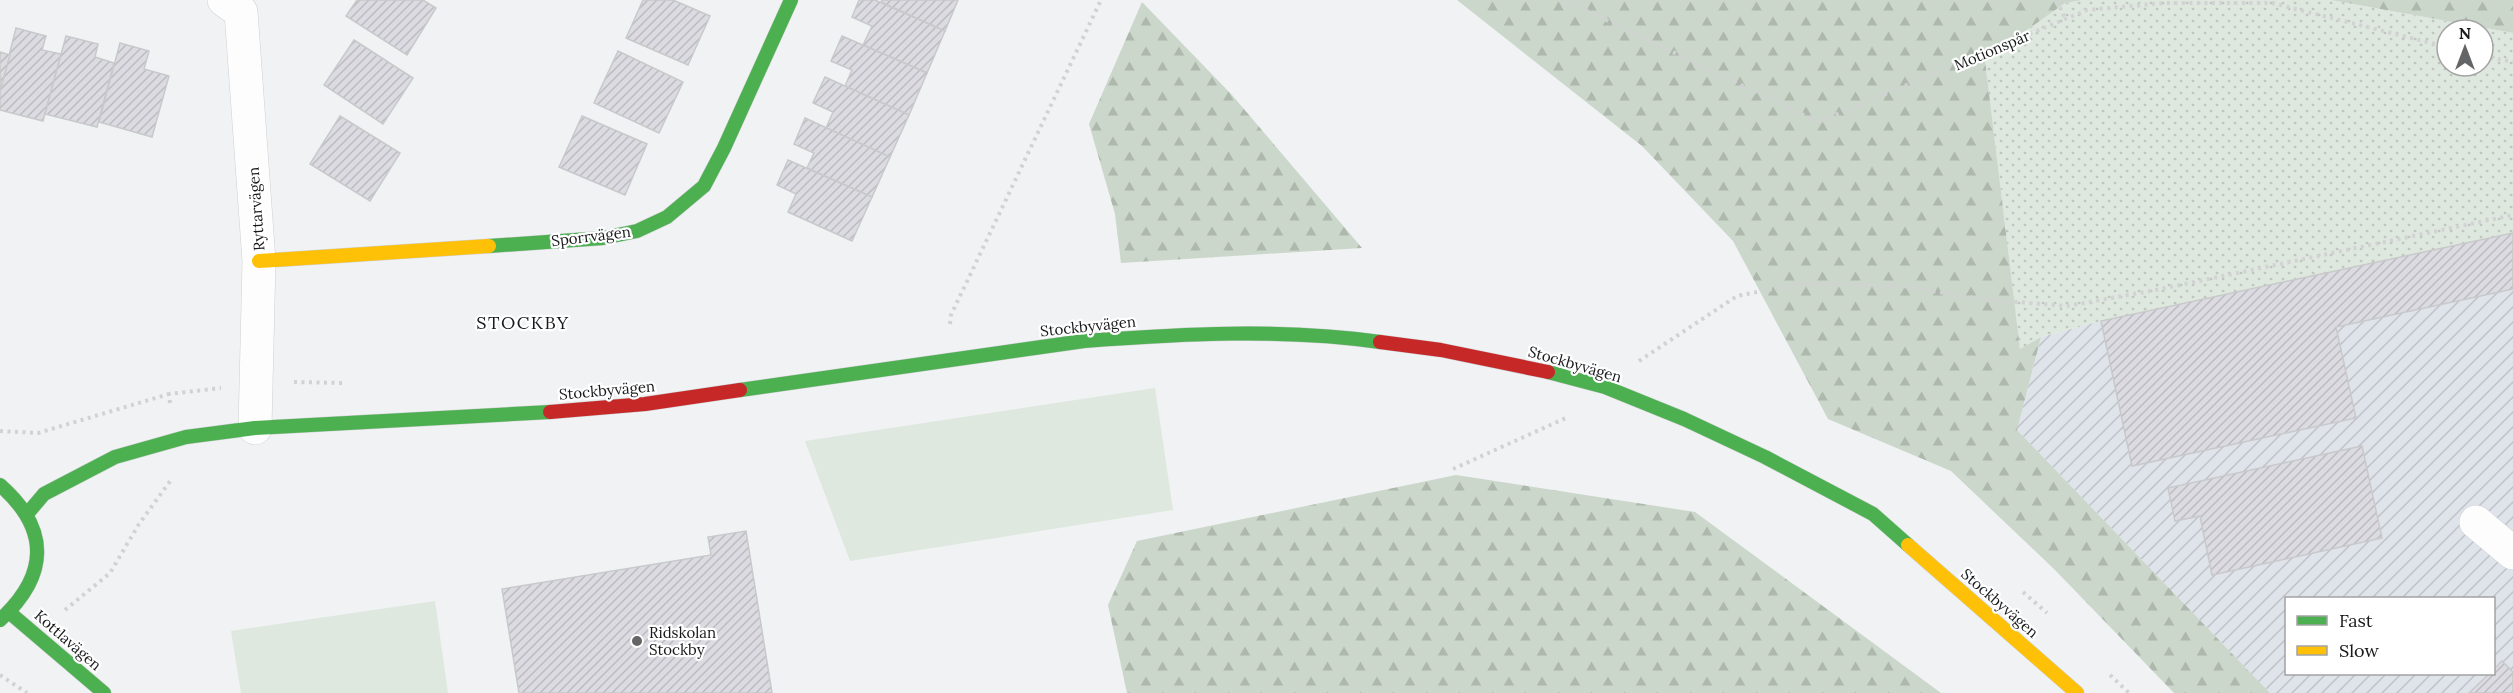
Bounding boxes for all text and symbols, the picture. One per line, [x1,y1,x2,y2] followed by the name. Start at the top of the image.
[2435,18,2495,78] north arrow
[2459,23,2471,43] text: N
[1951,25,2033,74] street label: Motionspår
[244,166,268,252] street label: Ryttarvägen
[550,222,632,250] street label: Sporrvägen
[476,311,570,334] district label: STOCKBY
[1039,312,1137,340] street label: Stockbyvägen
[1526,342,1624,386] street label: Stockbyvägen
[558,376,656,404] street label: Stockbyvägen
[1957,564,2043,642] street label: Stockbyvägen
[2285,597,2495,675] legend
[31,606,105,674] street label: Kottlavägen
[2339,609,2373,632] text: Fast
[649,623,716,659] place label: Ridskolan Stockby
[630,634,644,648] marker: Ridskolan Stockby
[2339,639,2379,662] text: Slow

